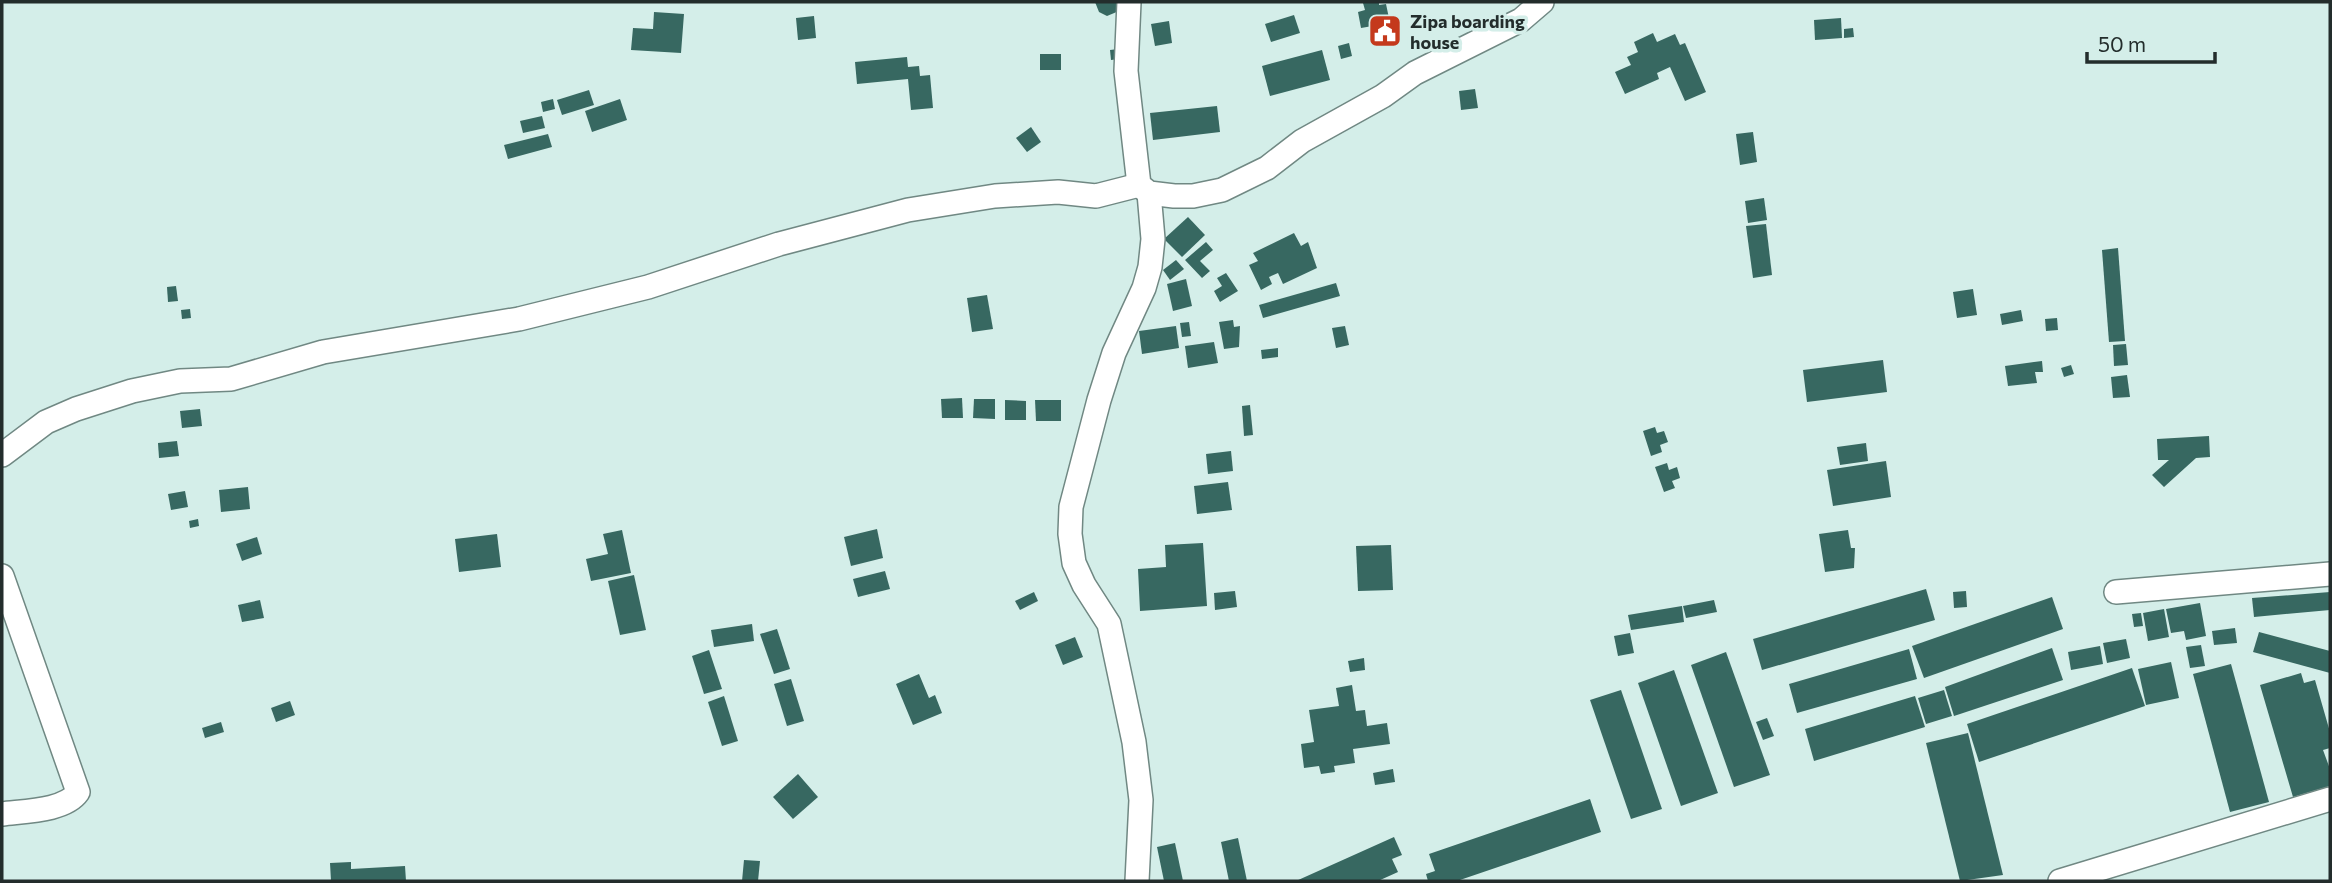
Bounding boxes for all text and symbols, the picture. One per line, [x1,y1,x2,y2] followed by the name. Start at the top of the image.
[1410,10,1525,53] place label: Zipa boarding house
[1366,12,1404,50] public building icon: Zipa boarding house
[2087,21,2215,65] scale bar
[2098,31,2146,56] text: 50 m

